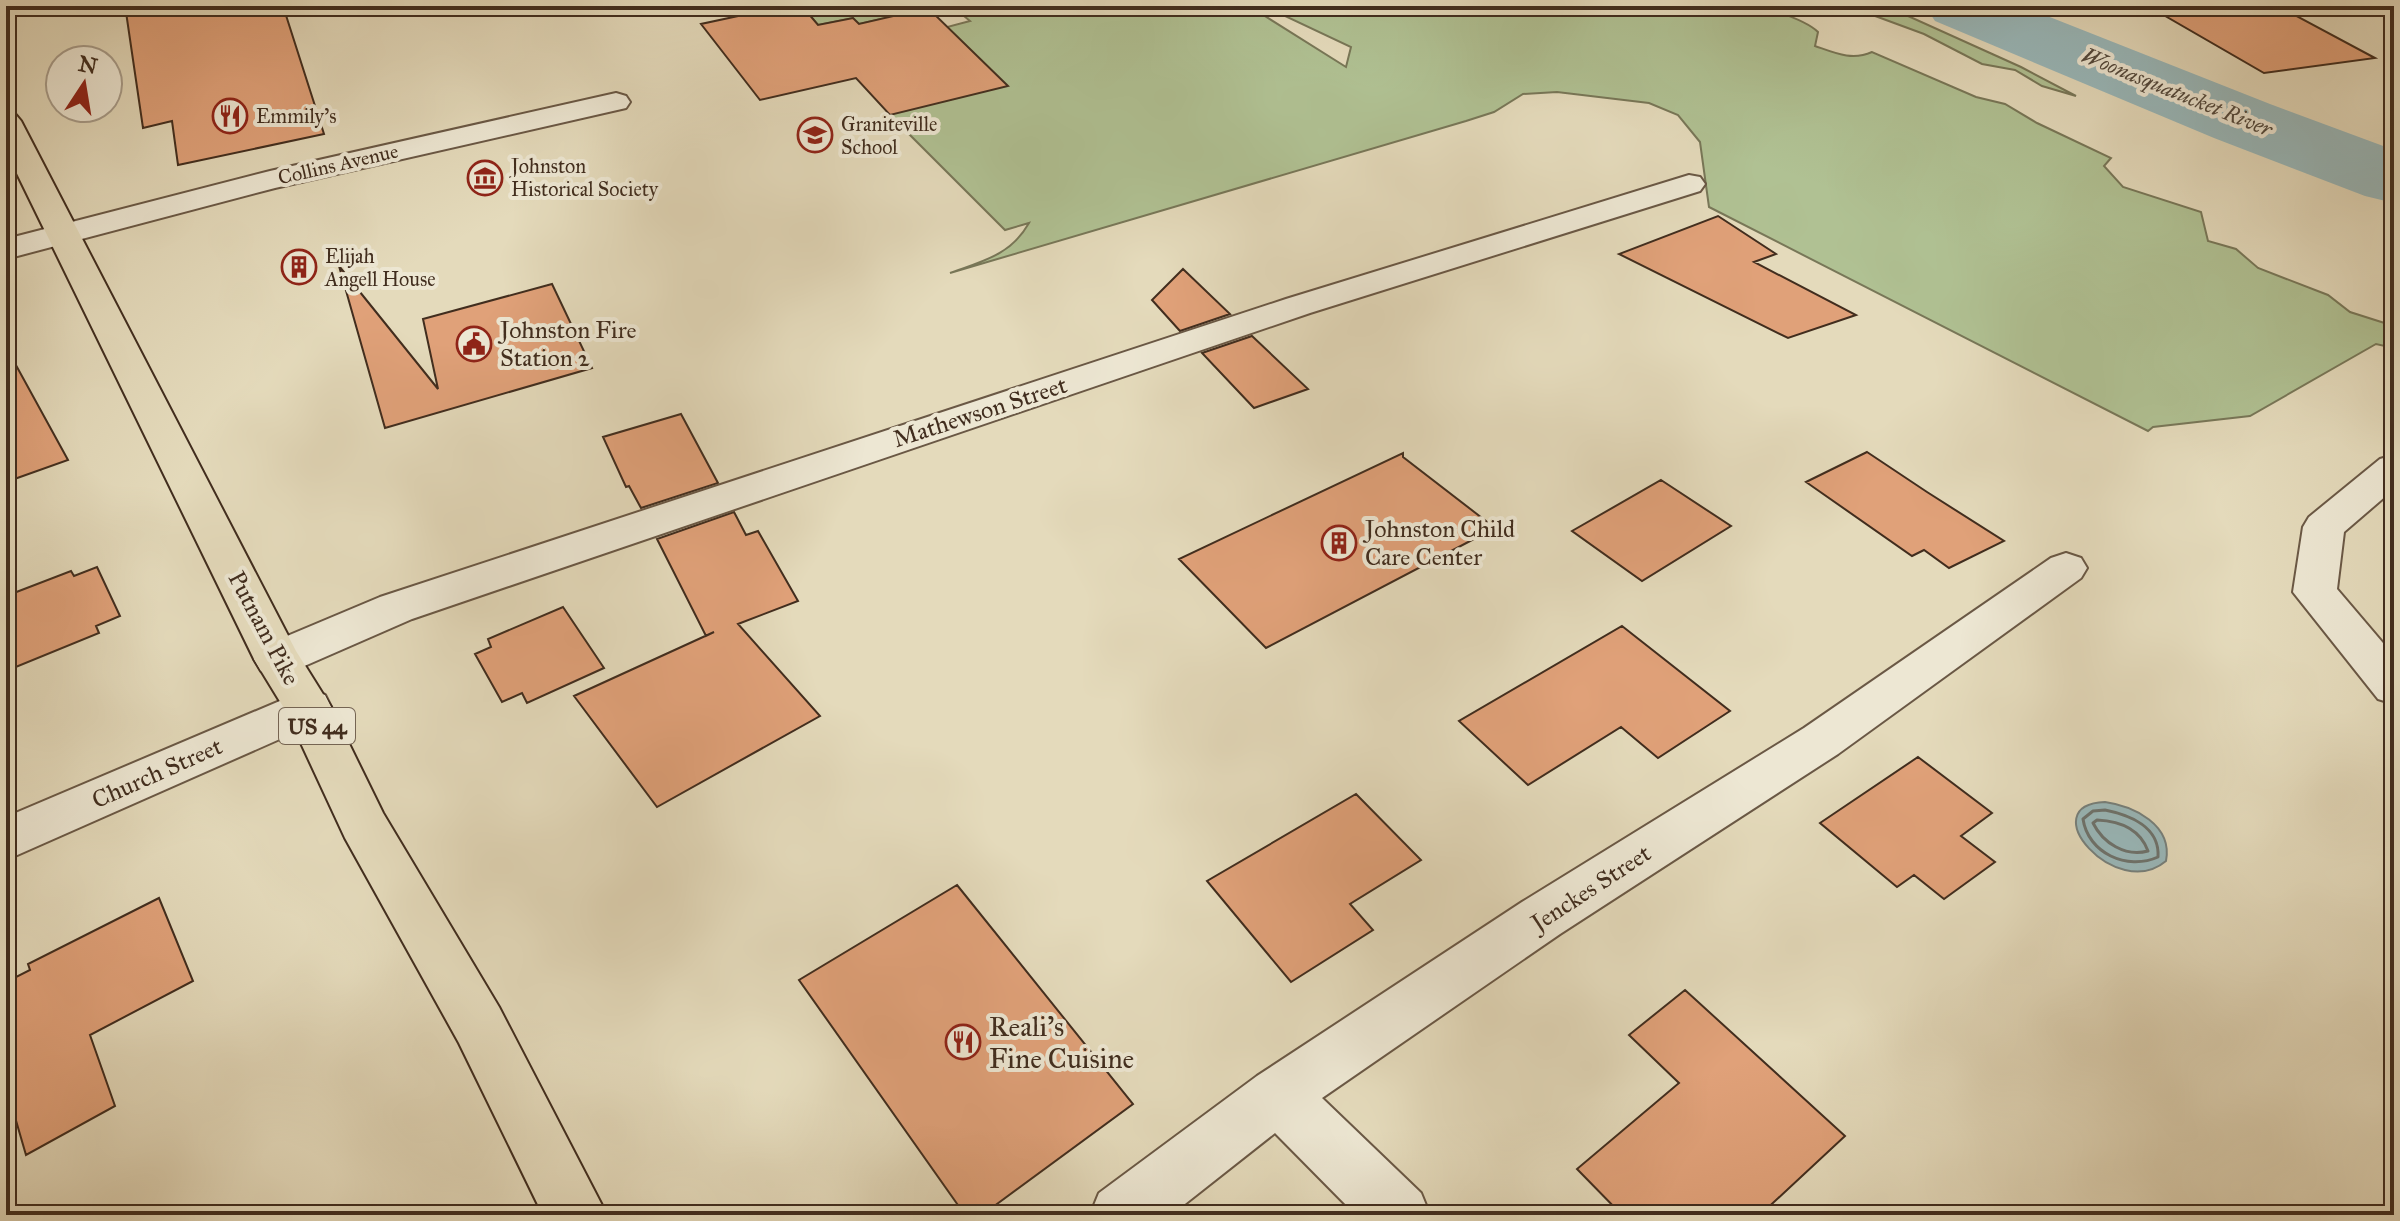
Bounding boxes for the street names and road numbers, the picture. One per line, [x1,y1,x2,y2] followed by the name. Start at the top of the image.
[276,139,400,189] street label: Collins Avenue
[889,370,1071,454] street label: Mathewson Street
[221,566,307,690] street label: Putnam Pike
[279,708,355,744] road number: US 44
[87,731,227,815] street label: Church Street
[1523,838,1657,939] street label: Jenckes Street

